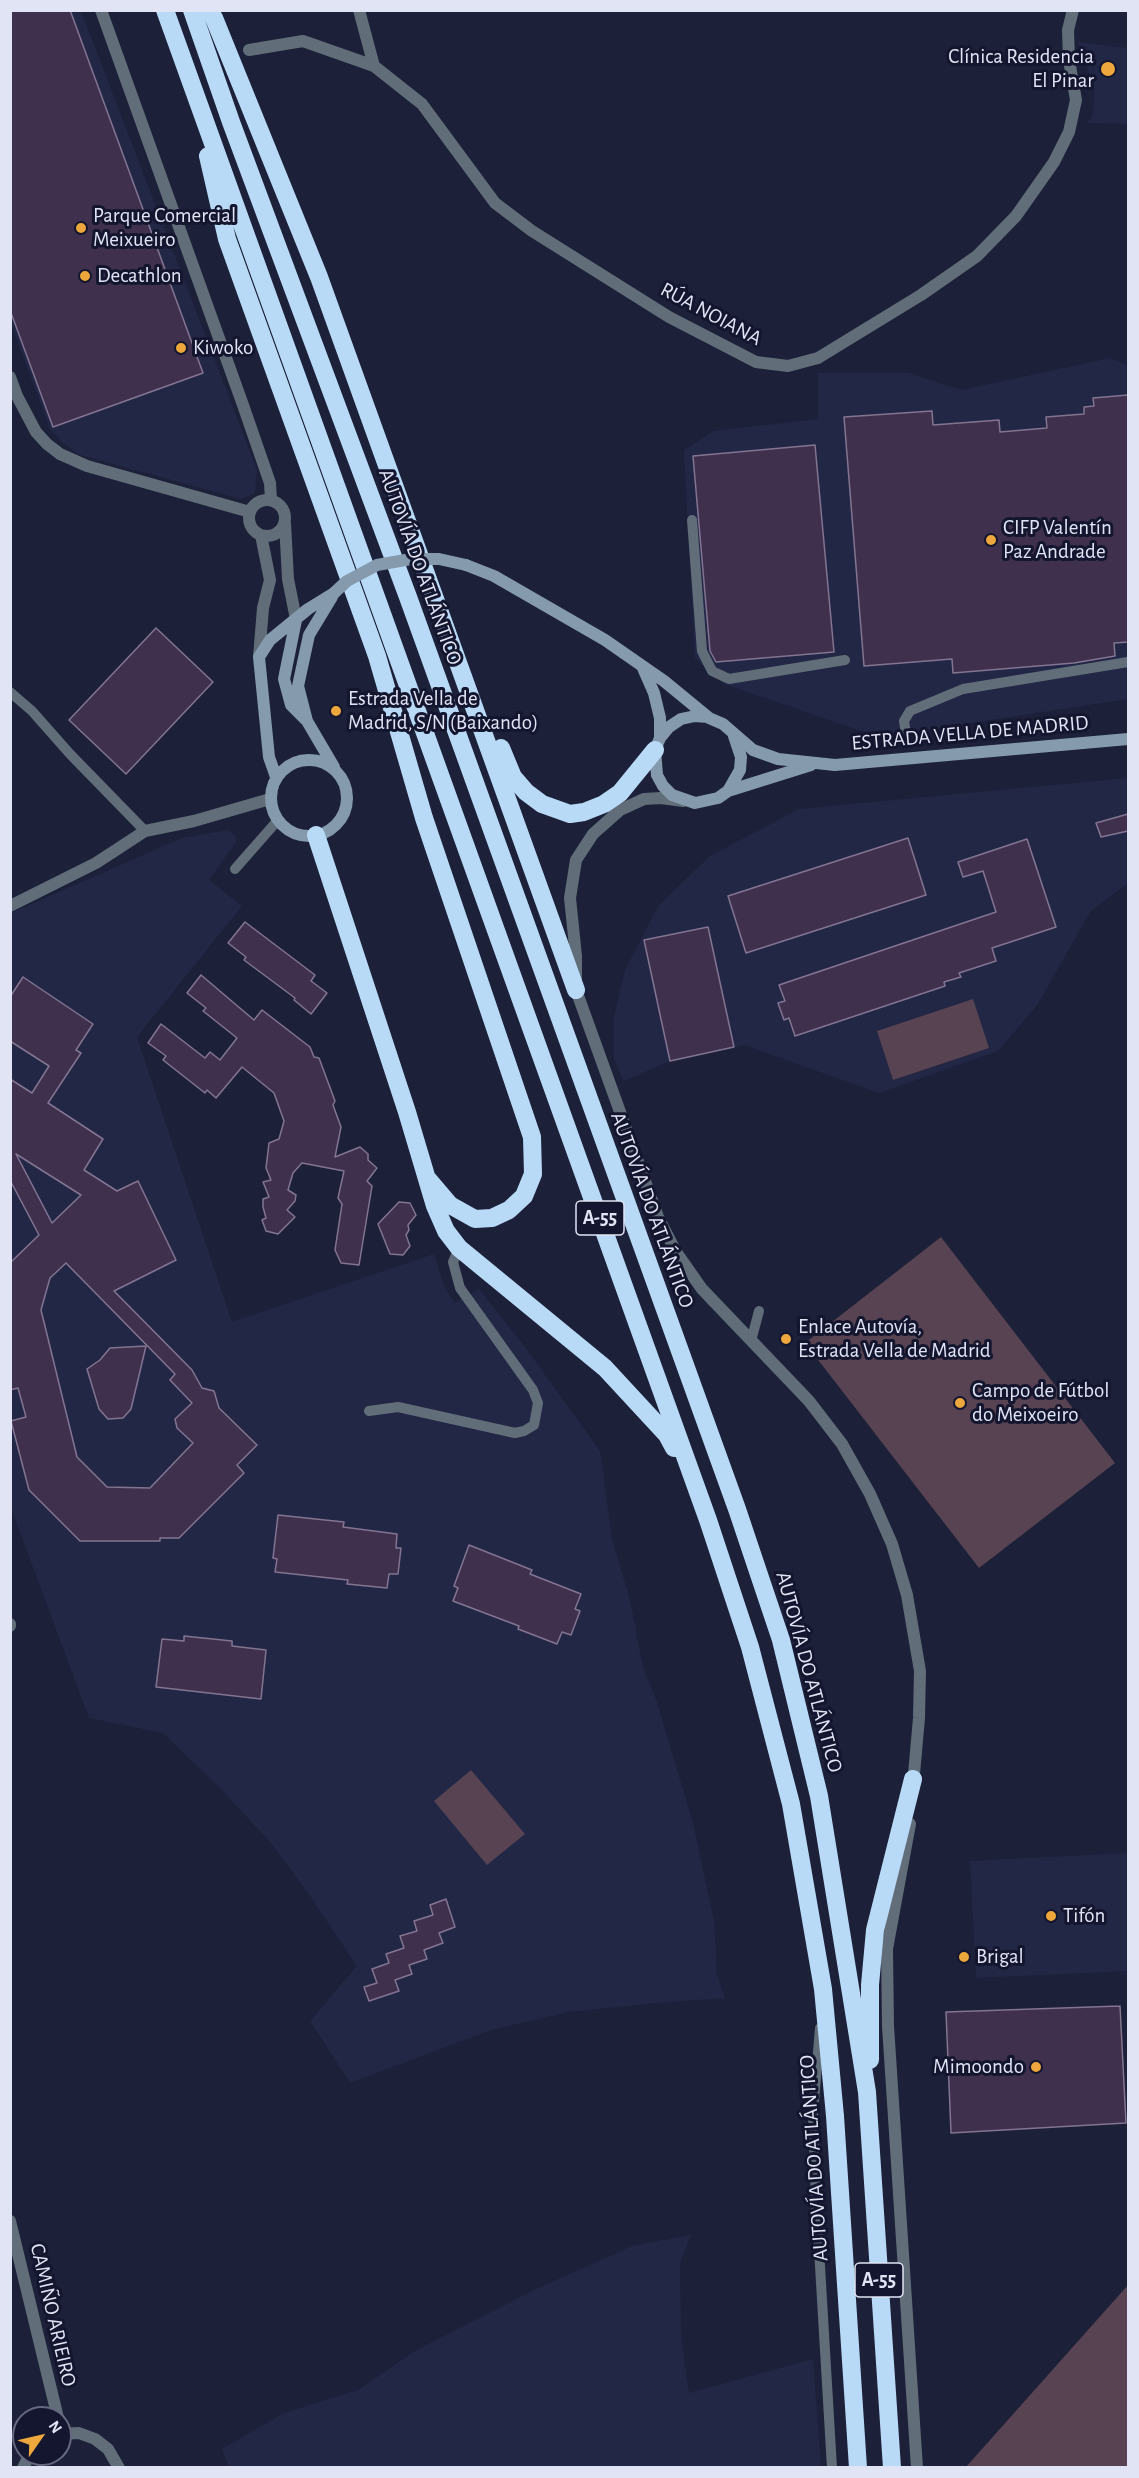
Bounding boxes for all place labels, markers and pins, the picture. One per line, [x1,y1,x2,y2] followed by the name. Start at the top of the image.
[948,44,1094,94] place label: Clínica Residencia El Pinar
[1099,60,1117,78] marker: Clínica Residencia El Pinar
[93,203,236,253] place label: Parque Comercial Meixueiro
[74,221,88,235] marker: Parque Comercial Meixueiro
[97,263,182,289] place label: Decathlon
[78,269,92,283] marker: Decathlon
[193,335,253,361] place label: Kiwoko
[174,341,188,355] marker: Kiwoko
[1003,515,1112,565] place label: CIFP Valentín Paz Andrade
[984,533,998,547] marker: CIFP Valentín Paz Andrade
[348,686,538,736] place label: Estrada Vella de Madrid, S/N (Baixando)
[329,704,343,718] marker: Estrada Vella de Madrid, S/N (Baixando)
[798,1314,991,1364] place label: Enlace Autovía, Estrada Vella de Madrid
[779,1332,793,1346] marker: Enlace Autovía, Estrada Vella de Madrid
[972,1378,1110,1428] place label: Campo de Fútbol do Meixoeiro
[953,1396,967,1410] marker: Campo de Fútbol do Meixoeiro
[1063,1903,1105,1929] place label: Tifón
[1044,1909,1058,1923] marker: Tifón
[976,1944,1024,1970] place label: Brigal
[957,1950,971,1964] marker: Brigal
[933,2054,1024,2080] place label: Mimoondo
[1029,2060,1043,2074] marker: Mimoondo

